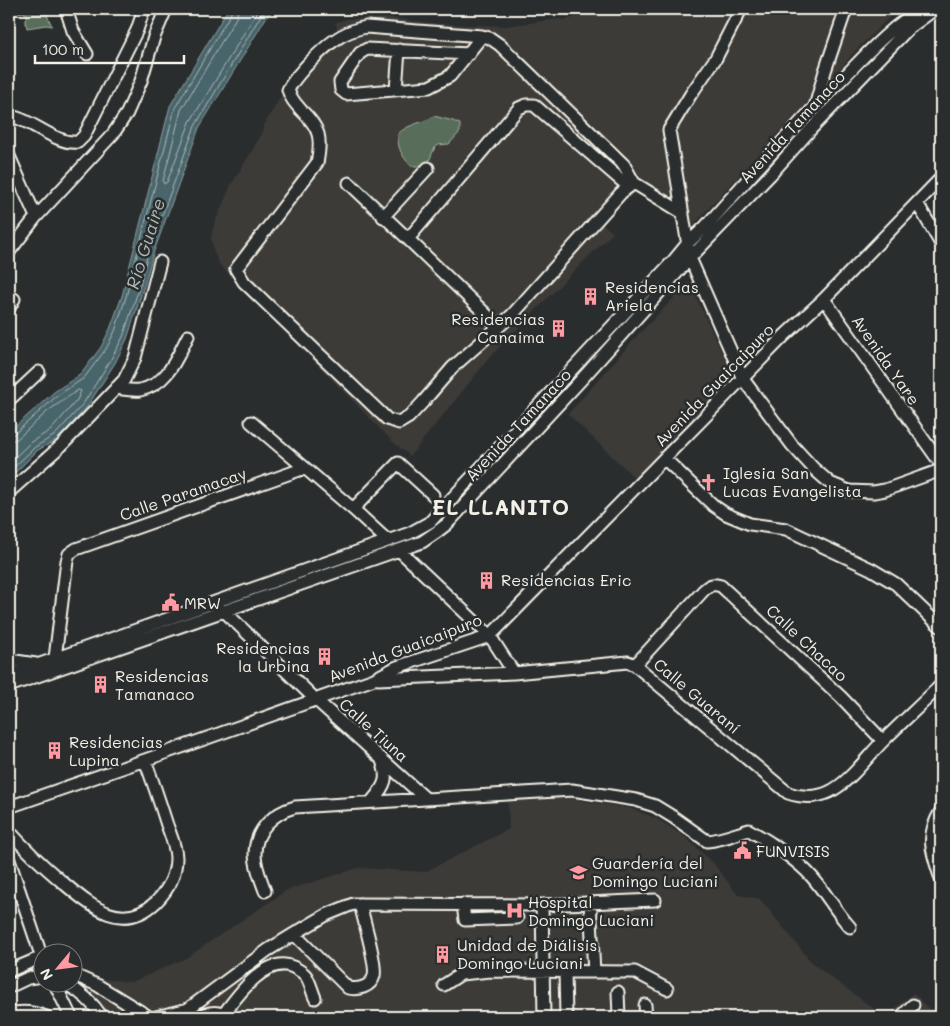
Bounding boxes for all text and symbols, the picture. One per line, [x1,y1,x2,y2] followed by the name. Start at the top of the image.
[35,32,184,64] scale bar
[42,39,84,59] text: 100 m
[734,66,849,187] street label: Avenida Tamanaco
[120,195,170,292] water label: Río Guaire
[605,276,699,315] place label: Residencias Ariela
[581,286,601,306] building icon: Residencias Ariela
[451,308,545,347] place label: Residencias Canaima
[848,311,925,409] street label: Avenida Yare
[549,318,569,338] building icon: Residencias Canaima
[650,319,778,450] street label: Avenida Guaicaipuro
[460,364,575,485] street label: Avenida Tamanaco
[117,462,249,525] street label: Calle Paramacay
[723,462,862,501] place label: Iglesia San Lucas Evangelista
[699,472,719,492] church icon: Iglesia San Lucas Evangelista
[432,493,570,520] district label: EL LLANITO
[501,569,631,590] place label: Residencias Eric
[477,570,497,590] building icon: Residencias Eric
[184,592,221,613] place label: MRW
[160,593,180,613] public building icon: MRW
[762,600,852,686] street label: Calle Chacao
[325,609,485,686] street label: Avenida Guaicaipuro
[216,637,310,676] place label: Residencias la Urbina
[314,647,334,667] building icon: Residencias la Urbina
[650,653,745,738] street label: Calle Guaraní
[115,665,209,704] place label: Residencias Tamanaco
[91,675,111,695] building icon: Residencias Tamanaco
[335,693,413,766] street label: Calle Tiuna
[69,731,163,770] place label: Residencias Lupina
[45,741,65,761] building icon: Residencias Lupina
[756,840,830,861] place label: FUNVISIS
[732,841,752,861] public building icon: FUNVISIS
[592,852,718,891] place label: Guardería del Domingo Luciani
[568,862,588,882] school or university icon: Guardería del Domingo Luciani
[528,891,654,930] place label: Hospital Domingo Luciani
[504,901,524,921] hospital icon: Hospital Domingo Luciani
[457,934,597,973] place label: Unidad de Diálisis Domingo Luciani
[32,944,82,994] north arrow
[433,944,453,964] building icon: Unidad de Diálisis Domingo Luciani
[35,965,57,984] text: N

